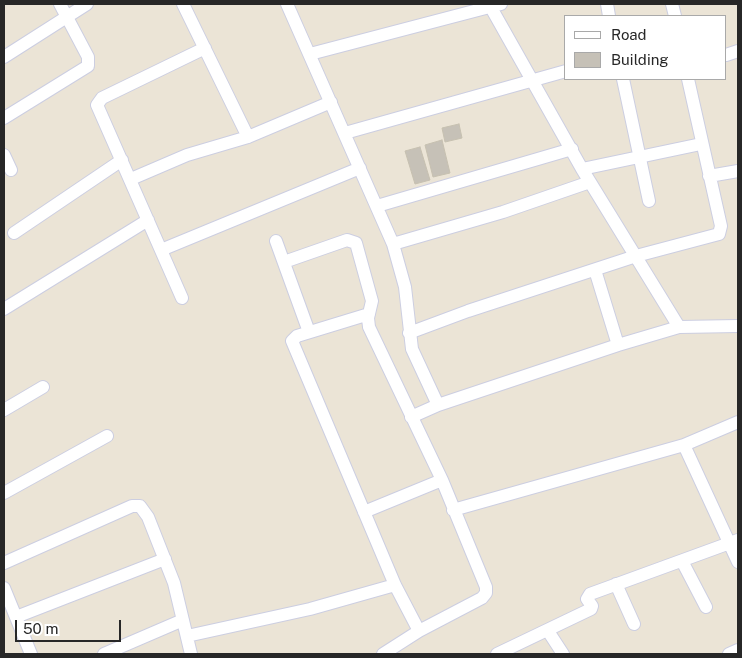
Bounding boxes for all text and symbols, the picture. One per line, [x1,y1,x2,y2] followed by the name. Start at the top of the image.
[564,15,727,80] legend
[611,26,647,43] text: Road
[611,51,669,68] text: Building
[18,610,124,642] scale bar
[23,620,58,637] text: 50 m

